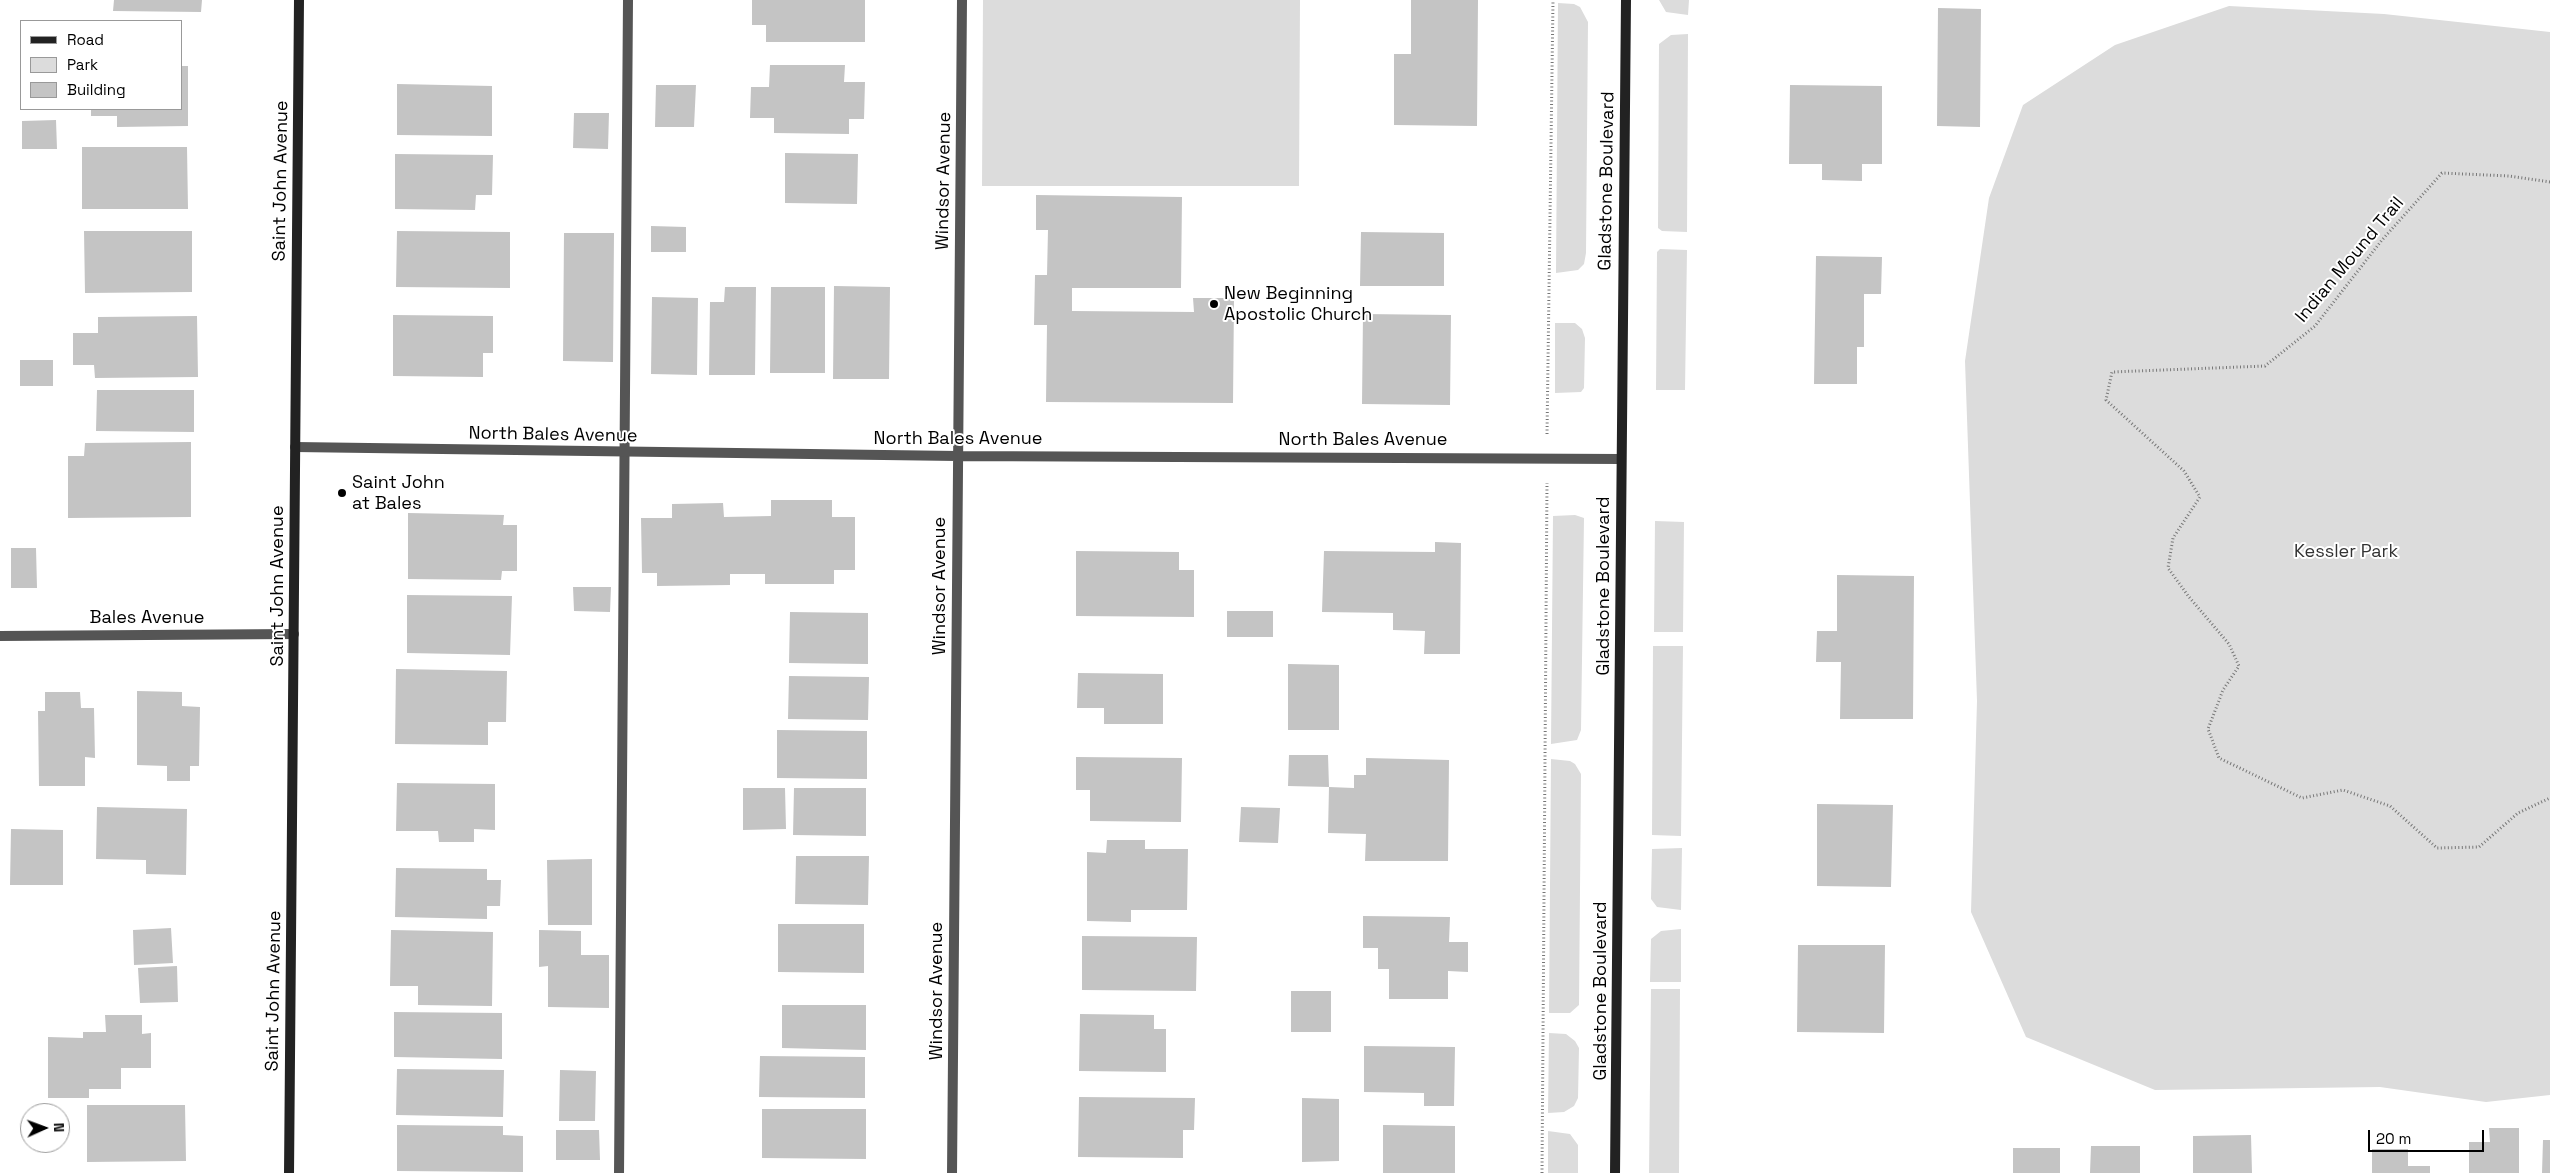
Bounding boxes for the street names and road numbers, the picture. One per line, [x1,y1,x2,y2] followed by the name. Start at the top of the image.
[1595,91,1619,271] street label: Gladstone Boulevard
[269,100,293,262] street label: Saint John Avenue
[932,112,956,250] street label: Windsor Avenue
[2291,193,2409,327] street label: Indian Mound Trail
[468,423,638,447] street label: North Bales Avenue
[874,428,1042,450] street label: North Bales Avenue
[1279,429,1447,451] street label: North Bales Avenue
[1593,496,1615,676] street label: Gladstone Boulevard
[267,505,289,667] street label: Saint John Avenue
[929,517,951,655] street label: Windsor Avenue
[90,607,204,629] street label: Bales Avenue
[1590,901,1612,1081] street label: Gladstone Boulevard
[262,910,286,1072] street label: Saint John Avenue
[926,922,948,1060] street label: Windsor Avenue

